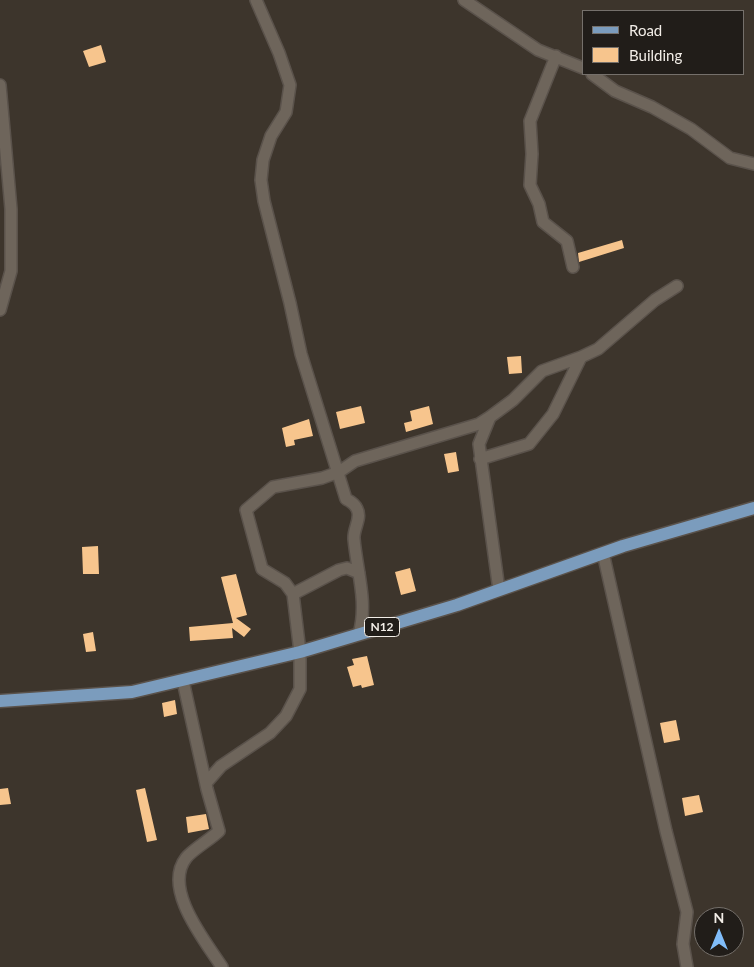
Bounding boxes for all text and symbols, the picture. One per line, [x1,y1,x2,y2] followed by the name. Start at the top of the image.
[582,10,744,75] legend
[629,21,662,39] text: Road
[629,46,682,64] text: Building
[364,618,400,636] road number: N12
[694,907,744,957] north arrow
[714,909,724,926] text: N

